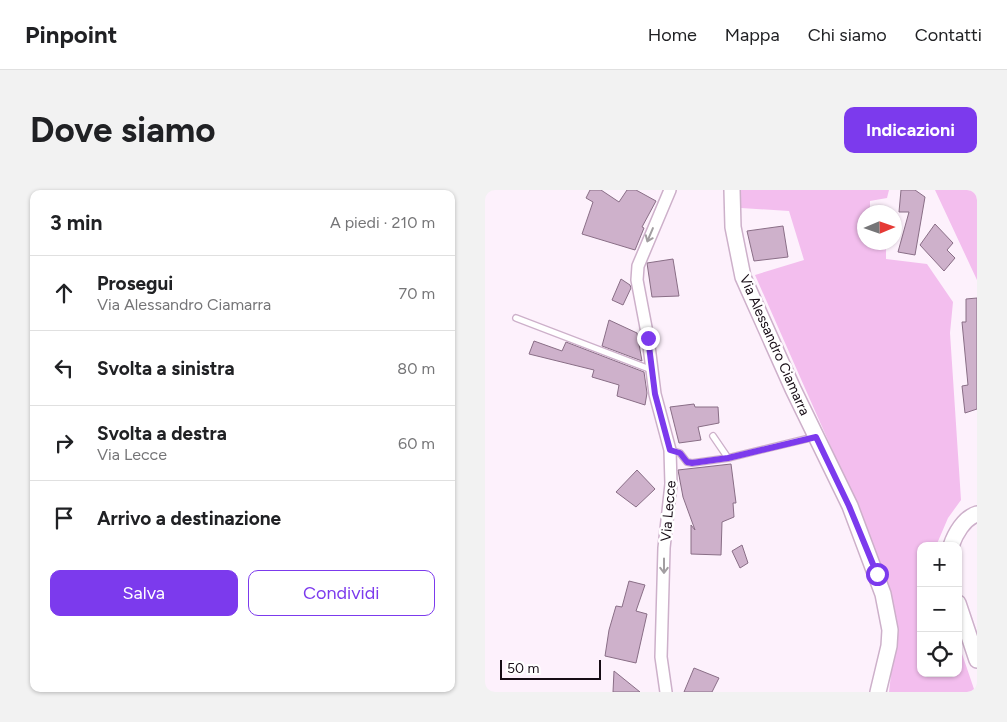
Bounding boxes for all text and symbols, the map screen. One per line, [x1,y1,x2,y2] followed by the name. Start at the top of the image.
[25,20,117,49] text: Pinpoint
[648,24,697,46] text: Home
[725,24,780,46] text: Mappa
[808,24,887,46] text: Chi siamo
[915,24,982,46] text: Contatti
[844,107,977,153] button: Indicazioni
[30,109,216,151] text: Dove siamo
[857,205,902,250] north arrow
[50,210,102,235] text: 3 min
[330,213,435,232] text: A piedi · 210 m
[645,227,655,242] one-way arrow
[97,272,173,295] text: Prosegui
[736,272,813,418] street label: Via Alessandro Ciamarra
[50,279,78,307] icon: ahead
[399,284,435,303] text: 70 m
[97,295,271,314] text: Via Alessandro Ciamarra
[637,327,660,350] route end
[50,354,78,382] icon: left
[97,357,235,380] text: Svolta a sinistra
[397,359,435,378] text: 80 m
[97,422,227,445] text: Svolta a destra
[50,429,78,457] icon: right
[398,434,435,453] text: 60 m
[97,445,167,464] text: Via Lecce
[657,479,680,542] street label: Via Lecce
[50,504,78,532] icon: arrive
[97,507,281,530] text: Arrivo a destinazione
[917,542,962,677] map controls
[917,542,962,587] button: +
[659,558,669,574] one-way arrow
[866,563,889,586] route start
[50,570,238,616] button: Salva
[248,570,435,616] button: Condividi
[917,587,962,632] button: −
[917,632,962,677] button: locate
[500,657,601,680] scale bar
[507,660,539,677] text: 50 m

